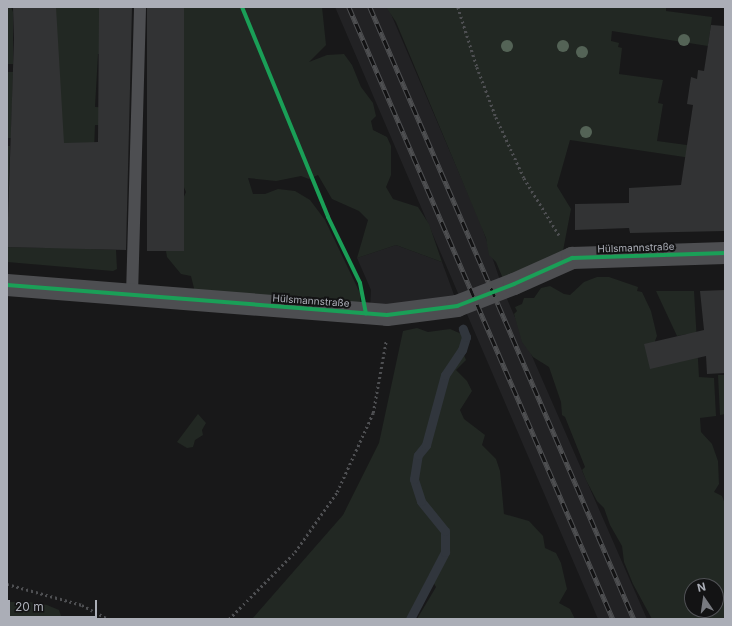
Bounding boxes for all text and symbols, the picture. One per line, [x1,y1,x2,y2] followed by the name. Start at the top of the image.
[597,241,675,255] street label: Hülsmannstraße
[272,292,350,310] street label: Hülsmannstraße
[684,578,724,618] north arrow
[696,580,707,595] text: N
[10,592,99,618] scale bar
[15,599,44,614] text: 20 m

